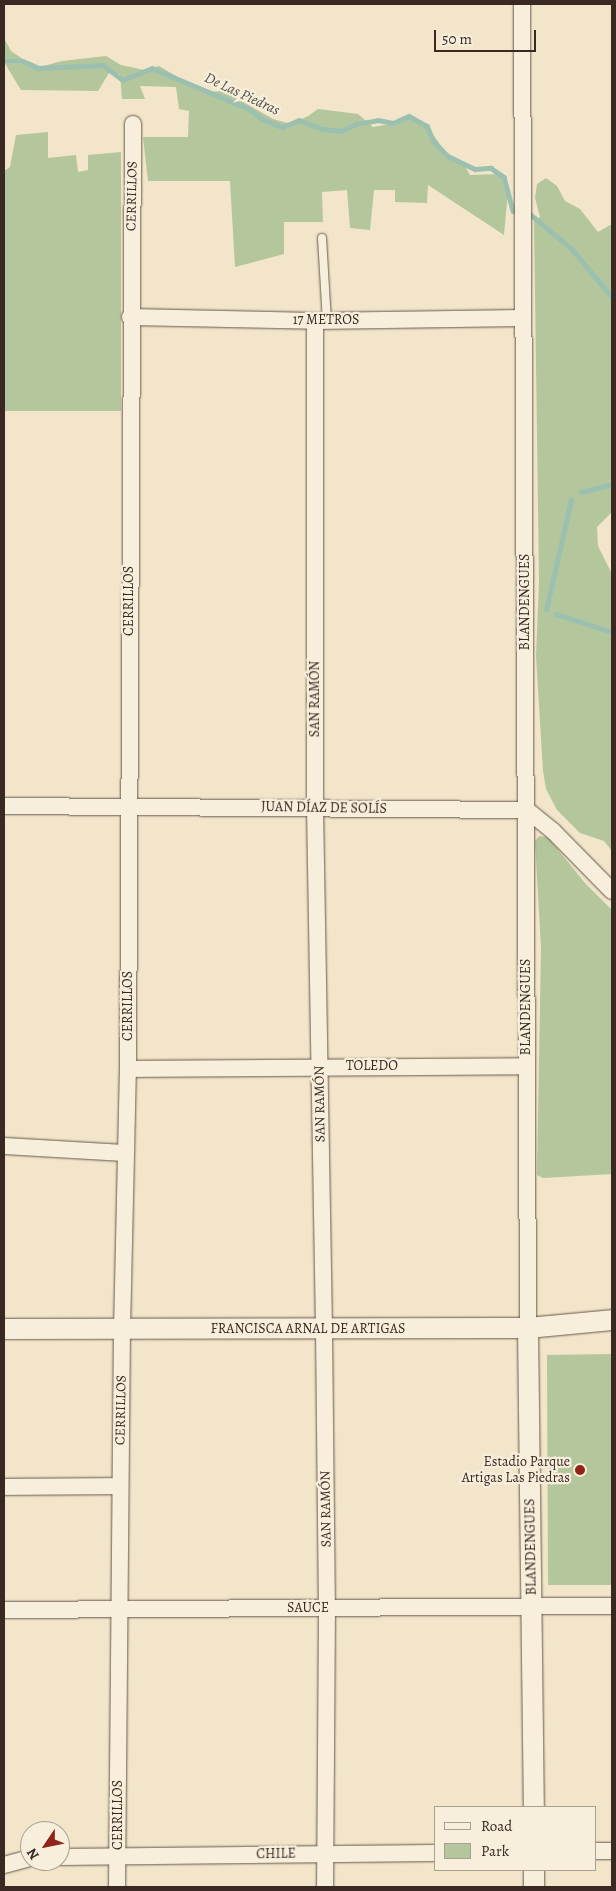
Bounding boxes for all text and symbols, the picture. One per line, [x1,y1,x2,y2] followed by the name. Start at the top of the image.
[436,20,538,52] scale bar
[442,29,472,49] text: 50 m
[202,69,282,119] water label: De Las Piedras
[123,161,141,231] street label: CERRILLOS
[293,312,359,328] street label: 17 METROS
[517,554,533,650] street label: BLANDENGUES
[121,566,137,636] street label: CERRILLOS
[307,661,323,737] street label: SAN RAMÓN
[261,799,387,817] street label: JUAN DÍAZ DE SOLÍS
[518,959,534,1055] street label: BLANDENGUES
[120,971,136,1041] street label: CERRILLOS
[346,1058,398,1074] street label: TOLEDO
[311,1066,329,1142] street label: SAN RAMÓN
[211,1321,405,1337] street label: FRANCISCA ARNAL DE ARTIGAS
[112,1375,130,1445] street label: CERRILLOS
[462,1454,570,1486] place label: Estadio Parque Artigas Las Piedras
[574,1464,586,1476] marker: Estadio Parque Artigas Las Piedras
[317,1471,335,1547] street label: SAN RAMÓN
[522,1498,540,1596] street label: BLANDENGUES
[287,1600,329,1616] street label: SAUCE
[110,1780,126,1850] street label: CERRILLOS
[434,1806,596,1871] legend
[481,1816,512,1836] text: Road
[20,1821,70,1871] north arrow
[481,1841,509,1861] text: Park
[22,1845,44,1864] text: N
[256,1845,296,1863] street label: CHILE

